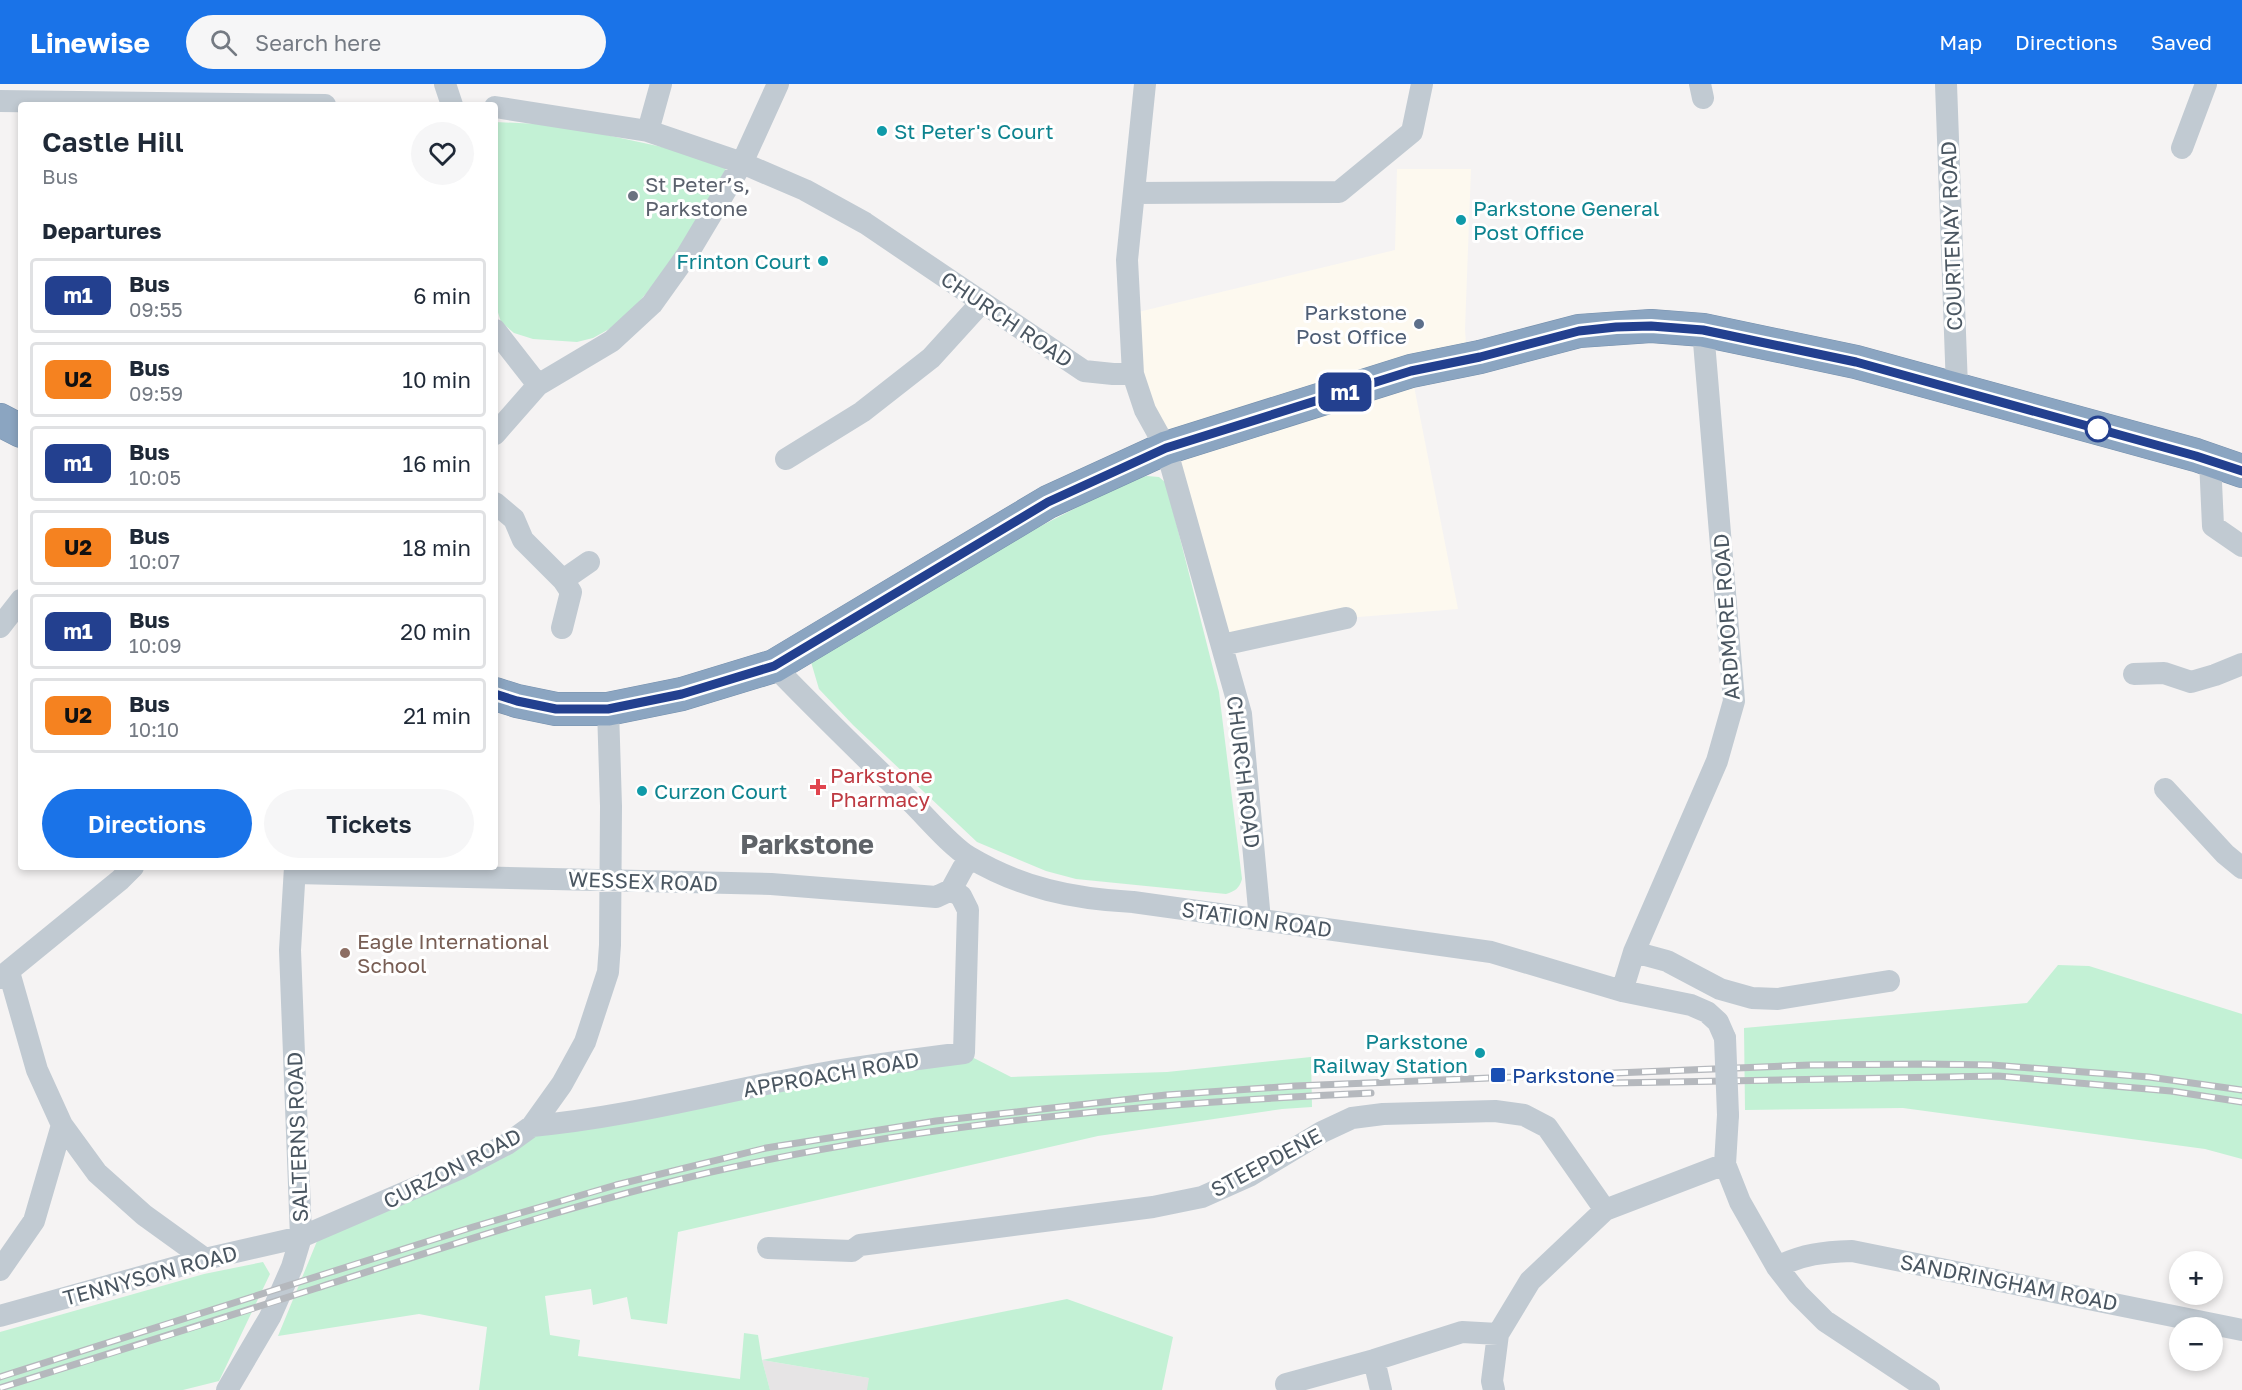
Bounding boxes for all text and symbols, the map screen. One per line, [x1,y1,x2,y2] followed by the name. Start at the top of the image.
[186,15,606,69] search box
[30,26,150,59] text: Linewise
[207,26,240,59] icon: search
[255,29,381,56] text: Search here
[1939,29,1982,55] text: Map
[2015,29,2118,55] text: Directions
[2151,29,2212,55] text: Saved
[894,118,1054,144] place label: St Peter's Court
[411,122,474,185] button: heart
[875,124,889,138] marker: St Peter's Court
[42,125,184,158] text: Castle Hill
[1935,141,1967,331] street label: COURTENAY ROAD
[42,164,78,188] text: Bus
[645,171,750,221] place label: St Peter’s, Parkstone
[626,189,640,203] marker: St Peter’s, Parkstone
[1473,195,1660,245] place label: Parkstone General Post Office
[1454,213,1468,227] marker: Parkstone General Post Office
[42,217,161,244] text: Departures
[676,248,811,274] place label: Frinton Court
[816,254,830,268] marker: Frinton Court
[936,265,1078,373] street label: CHURCH ROAD
[129,270,170,297] text: Bus
[63,282,93,308] text: m1
[413,282,471,309] text: 6 min
[129,297,183,321] text: 09:55
[1296,299,1407,349] place label: Parkstone Post Office
[1412,317,1426,331] marker: Parkstone Post Office
[129,354,170,381] text: Bus
[64,366,92,392] text: U2
[402,366,471,393] text: 10 min
[1318,372,1372,412] line badge: m1
[1330,379,1360,405] text: m1
[129,381,183,405] text: 09:59
[2085,416,2111,442] unlabelled marker
[129,438,170,465] text: Bus
[63,450,93,476] text: m1
[403,450,471,477] text: 16 min
[129,465,181,489] text: 10:05
[129,522,170,549] text: Bus
[1707,533,1745,701] street label: ARDMORE ROAD
[64,534,92,560] text: U2
[403,534,471,561] text: 18 min
[129,549,180,573] text: 10:07
[129,606,170,633] text: Bus
[63,618,93,644] text: m1
[400,618,471,645] text: 20 min
[129,633,182,657] text: 10:09
[129,690,170,717] text: Bus
[1222,694,1266,850] street label: CHURCH ROAD
[64,702,92,728] text: U2
[403,702,471,729] text: 21 min
[129,717,179,741] text: 10:10
[830,762,933,812] place label: Parkstone Pharmacy
[654,778,787,804] place label: Curzon Court
[811,780,825,794] marker: Parkstone Pharmacy
[635,784,649,798] marker: Curzon Court
[42,789,252,858] button: Directions
[264,789,474,858] button: Tickets
[740,828,874,860] district label: Parkstone
[568,865,718,897] street label: WESSEX ROAD
[1180,896,1334,942] street label: STATION ROAD
[357,928,549,978] place label: Eagle International School
[338,946,352,960] marker: Eagle International School
[1312,1028,1468,1078] place label: Parkstone Railway Station
[741,1046,921,1102] street label: APPROACH ROAD
[1473,1046,1487,1060] marker: Parkstone Railway Station
[281,1051,313,1223] street label: SALTERNS ROAD
[1512,1062,1615,1088] place label: Parkstone
[1489,1066,1507,1084] marker: Parkstone
[379,1122,525,1214] street label: CURZON ROAD
[1206,1122,1326,1202] street label: STEEPDENE
[60,1239,240,1311] street label: TENNYSON ROAD
[1898,1248,2120,1316] street label: SANDRINGHAM ROAD
[2169,1251,2223,1371] map controls
[2169,1251,2223,1305] button: +
[2169,1317,2223,1371] button: −

